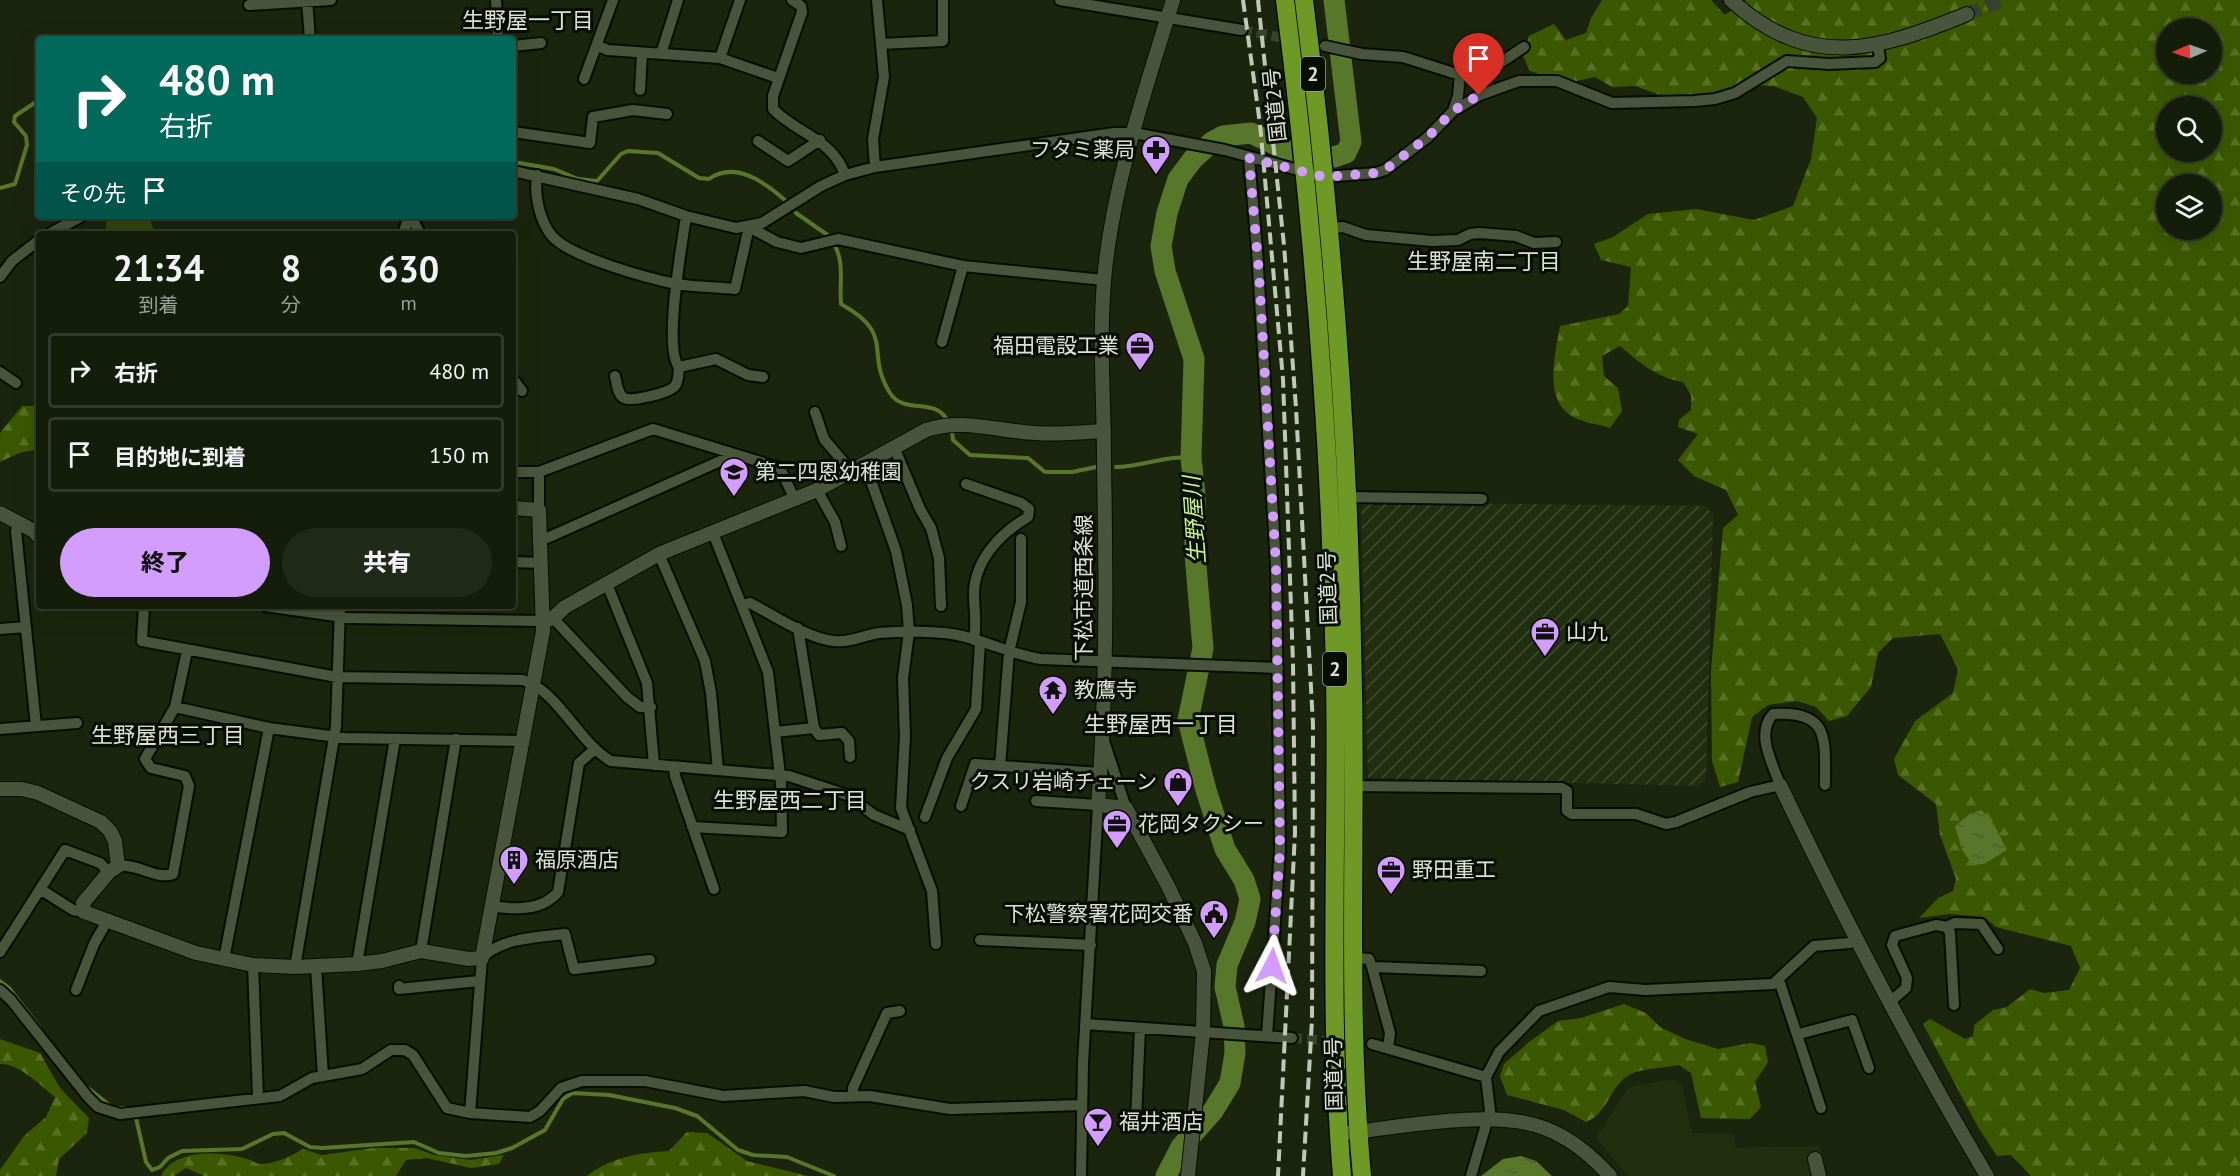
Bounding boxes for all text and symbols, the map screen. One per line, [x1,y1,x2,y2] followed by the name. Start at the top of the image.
[462,6,594,34] district label: 生野屋一丁目
[2156,18,2222,84] north arrow
[2156,18,2222,240] map controls
[1453,33,1504,95] pin
[1462,42,1495,75] icon: arrive
[159,52,275,107] text: 480 m
[1301,57,1325,91] road number: 2
[60,60,138,138] icon: right
[1257,67,1292,143] street label: 国道2号
[2156,96,2222,162] button: search
[159,109,213,143] text: 右折
[1140,134,1172,176] pharmacy icon: フタミ薬局
[1030,136,1135,163] place label: フタミ薬局
[138,174,171,207] icon: arrive
[2156,174,2222,240] button: layers
[60,179,126,207] text: その先
[113,244,204,291] text: 21:34
[281,244,301,291] text: 8
[378,245,439,292] text: 630
[1407,247,1561,275] district label: 生野屋南二丁目
[400,290,417,316] text: m
[138,292,178,318] text: 到着
[281,292,301,318] text: 分
[1124,330,1156,372] office icon: 福田電設工業
[993,332,1119,359] place label: 福田電設工業
[63,354,96,387] icon: right
[429,357,489,385] text: 480 m
[114,359,158,387] text: 右折
[63,438,96,471] icon: arrive
[429,441,489,469] text: 150 m
[114,443,246,471] text: 目的地に到着
[718,456,750,498] school or university icon: 第二四恩幼稚園
[755,458,902,485] place label: 第二四恩幼稚園
[1177,473,1211,565] water label: 生野屋川
[1070,515,1097,662] street label: 下松市道西条線
[60,528,270,597] button: 終了
[282,528,492,597] button: 共有
[1313,550,1342,626] street label: 国道2号
[1529,616,1561,658] office icon: 山九
[1566,618,1608,645] place label: 山九
[1323,652,1347,686] road number: 2
[1037,674,1069,716] temple icon: 教鷹寺
[1074,676,1137,703] place label: 教鷹寺
[1084,710,1238,738] district label: 生野屋西一丁目
[91,721,245,749] district label: 生野屋西三丁目
[1162,766,1194,808] shop icon: クスリ岩崎チェーン
[970,768,1157,795] place label: クスリ岩崎チェーン
[713,786,867,814] district label: 生野屋西二丁目
[1101,808,1133,850] office icon: 花岡タクシー
[1138,810,1264,837] place label: 花岡タクシー
[498,844,530,886] building icon: 福原酒店
[535,846,619,873] place label: 福原酒店
[1375,854,1407,896] office icon: 野田重工
[1412,856,1496,883] place label: 野田重工
[1198,898,1230,940] public building icon: 下松警察署花岡交番
[1004,900,1193,927] place label: 下松警察署花岡交番
[1240,934,1304,998] position arrow
[1319,1037,1348,1111] street label: 国道2号
[1082,1106,1114,1148] bar icon: 福井酒店
[1119,1108,1203,1135] place label: 福井酒店

